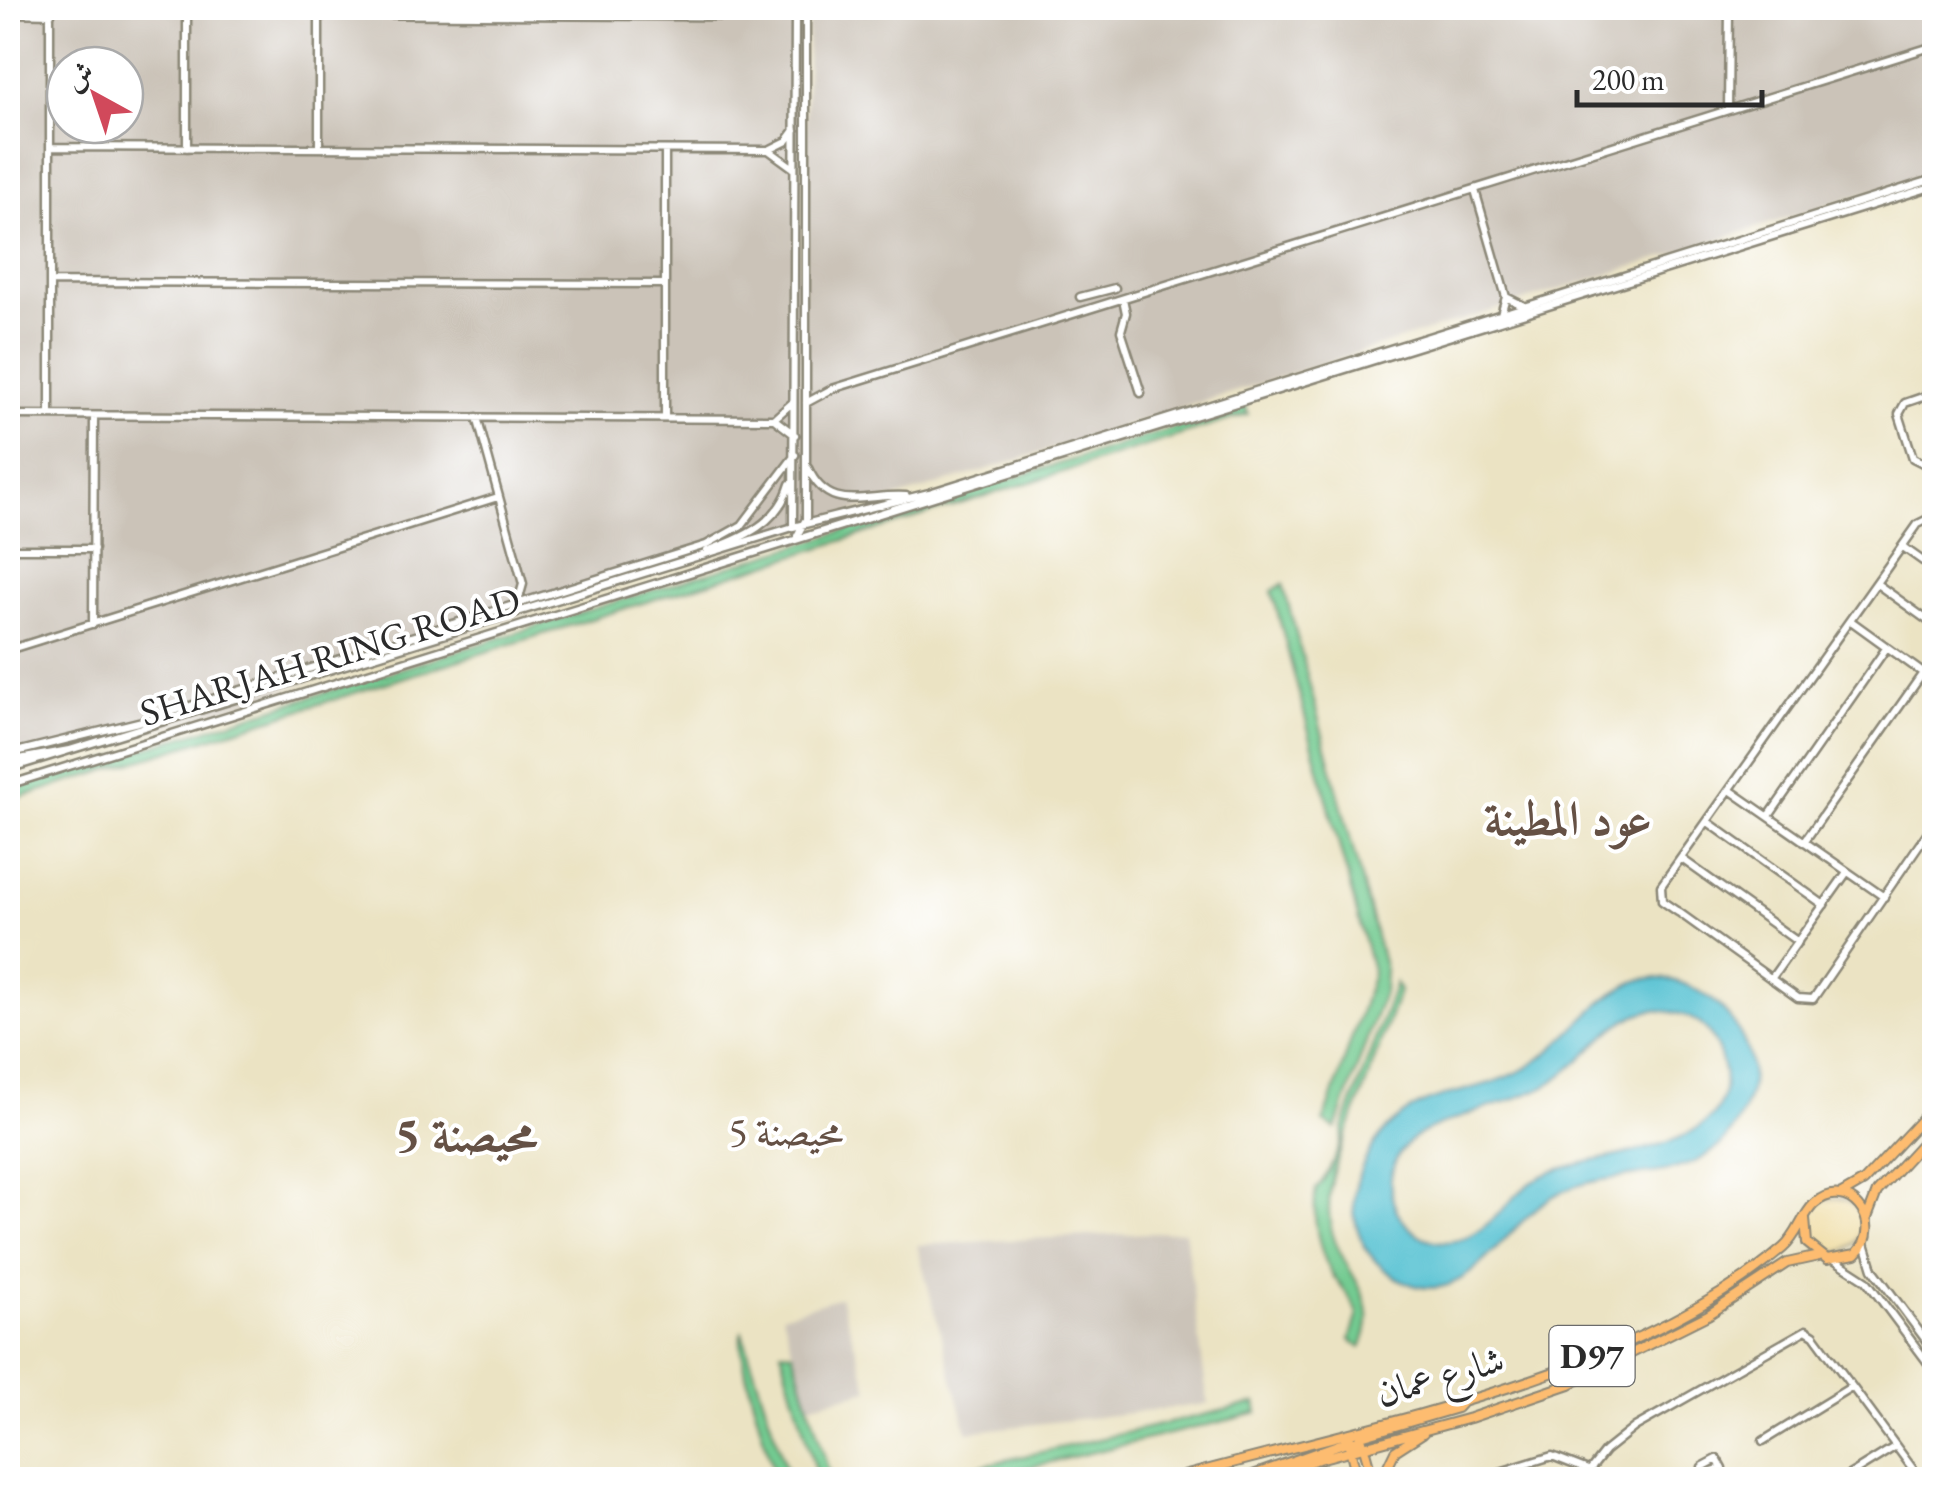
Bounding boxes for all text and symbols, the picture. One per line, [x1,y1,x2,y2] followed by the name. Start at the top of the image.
[45,45,145,145] north arrow
[1577,45,1762,107] scale bar
[57,53,101,99] text: ش
[1592,60,1665,99] text: 200 m
[134,574,526,737] street label: SHARJAH RING ROAD
[1484,787,1652,850] district label: عود المطينة
[395,1103,538,1165] district label: محيصنة 5
[729,1106,843,1158] district label: محيصنة 5
[1550,1326,1634,1386] road number: D97
[1370,1334,1511,1424] street label: شارع عمان

